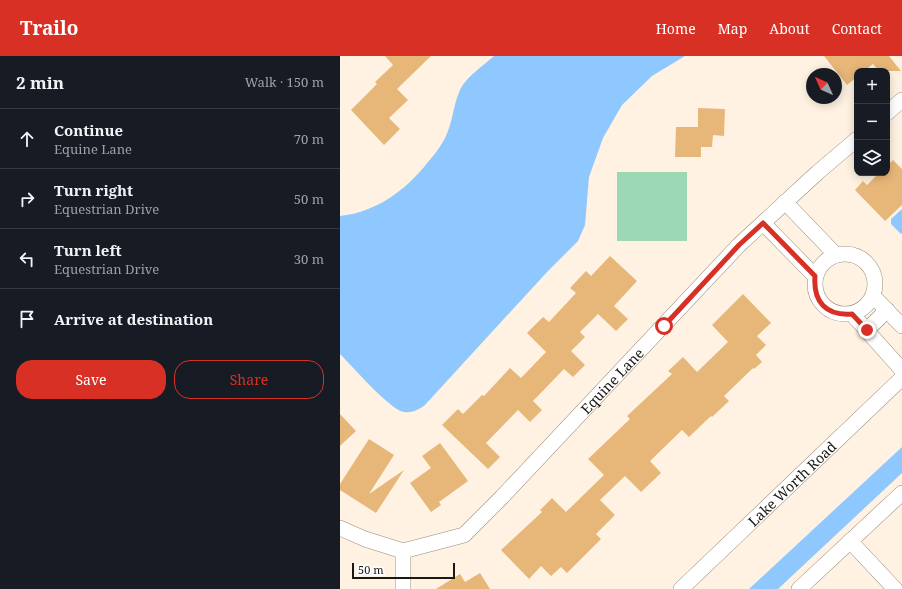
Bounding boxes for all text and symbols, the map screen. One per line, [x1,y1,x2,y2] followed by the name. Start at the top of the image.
[20,15,78,41] text: Trailo
[656,19,696,38] text: Home
[718,19,747,38] text: Map
[769,19,810,38] text: About
[832,19,882,38] text: Contact
[806,68,842,104] north arrow
[854,68,890,176] map controls
[854,68,890,104] button: +
[16,71,64,94] text: 2 min
[245,73,324,91] text: Walk · 150 m
[854,104,890,140] button: −
[54,120,123,140] text: Continue
[16,128,38,150] icon: ahead
[294,130,324,148] text: 70 m
[54,140,132,158] text: Equine Lane
[854,140,890,176] button: layers
[54,180,133,200] text: Turn right
[16,188,38,210] icon: right
[294,190,324,208] text: 50 m
[54,200,159,218] text: Equestrian Drive
[54,240,122,260] text: Turn left
[16,248,38,270] icon: left
[294,250,324,268] text: 30 m
[54,260,159,278] text: Equestrian Drive
[16,308,38,330] icon: arrive
[54,309,213,329] text: Arrive at destination
[655,317,673,335] route start
[858,321,876,339] route end
[576,343,647,418] street label: Equine Lane
[16,360,166,399] button: Save
[174,360,324,399] button: Share
[743,436,840,530] street label: Lake Worth Road
[352,561,455,580] scale bar
[358,562,384,577] text: 50 m

